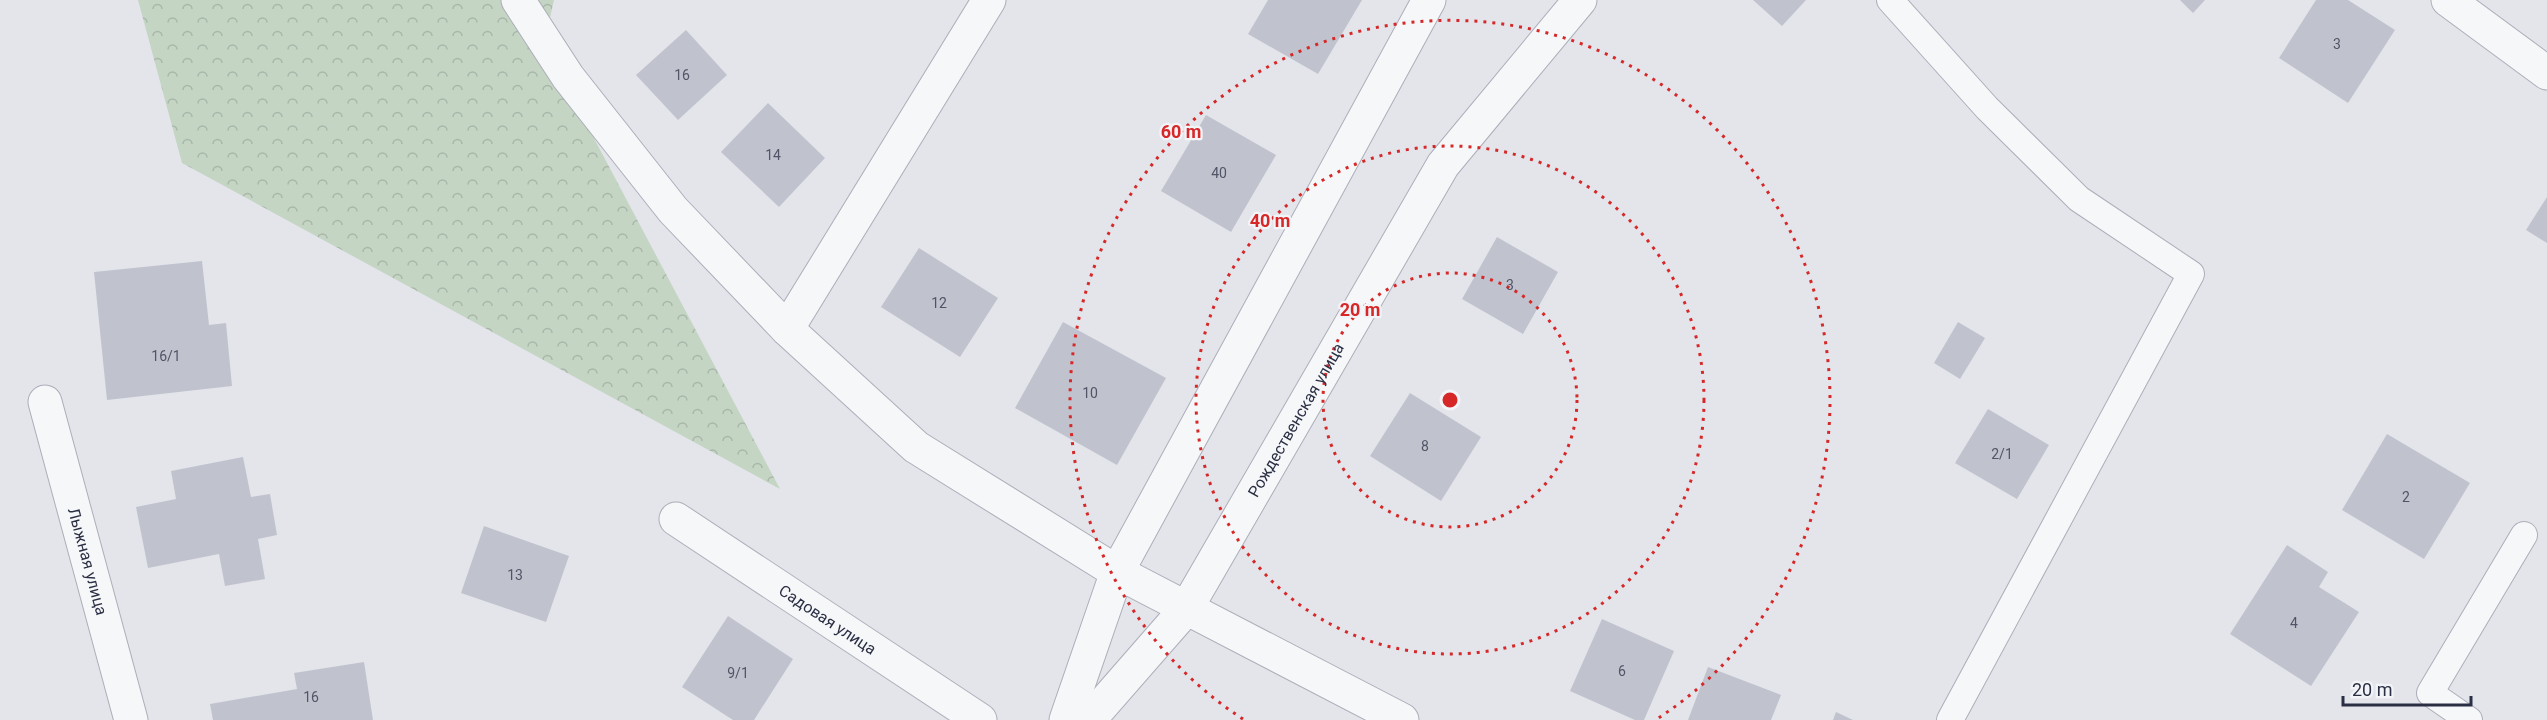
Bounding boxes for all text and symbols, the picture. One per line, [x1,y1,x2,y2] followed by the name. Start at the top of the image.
[2333,36,2341,52] house number: 3
[674,67,690,83] house number: 16
[1161,121,1201,142] text: 60 m
[765,147,781,163] house number: 14
[1211,165,1227,181] house number: 40
[1250,210,1290,231] text: 40 m
[1506,277,1514,293] house number: 3
[931,295,947,311] house number: 12
[1340,299,1380,320] text: 20 m
[1244,339,1347,500] street label: Рождественская улица
[151,348,181,364] house number: 16/1
[1082,385,1098,401] house number: 10
[1440,390,1460,410] centre of rings
[1421,438,1429,454] house number: 8
[1991,446,2013,462] house number: 2/1
[2402,489,2410,505] house number: 2
[64,505,112,617] street label: Лыжная улица
[507,567,523,583] house number: 13
[776,580,880,658] street label: Садовая улица
[2290,615,2298,631] house number: 4
[1618,663,1626,679] house number: 6
[727,665,749,681] house number: 9/1
[2343,669,2470,707] scale bar
[2352,679,2392,700] text: 20 m
[303,689,319,705] house number: 16

